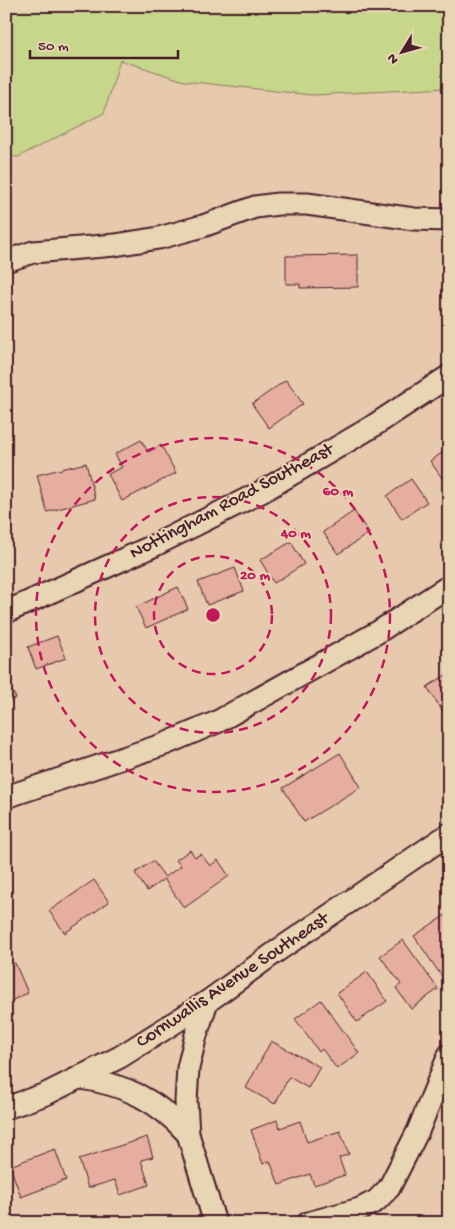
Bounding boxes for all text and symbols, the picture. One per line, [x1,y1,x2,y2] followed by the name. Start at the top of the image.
[30,28,178,60] scale bar
[378,28,428,78] north arrow
[38,38,69,56] text: 50 m
[384,50,403,67] text: N
[126,437,340,565] street label: Nottingham Road Southeast
[323,483,354,501] text: 60 m
[280,525,311,543] text: 40 m
[240,567,270,585] text: 20 m
[204,606,222,624] centre of rings
[132,907,336,1054] street label: Cornwallis Avenue Southeast

